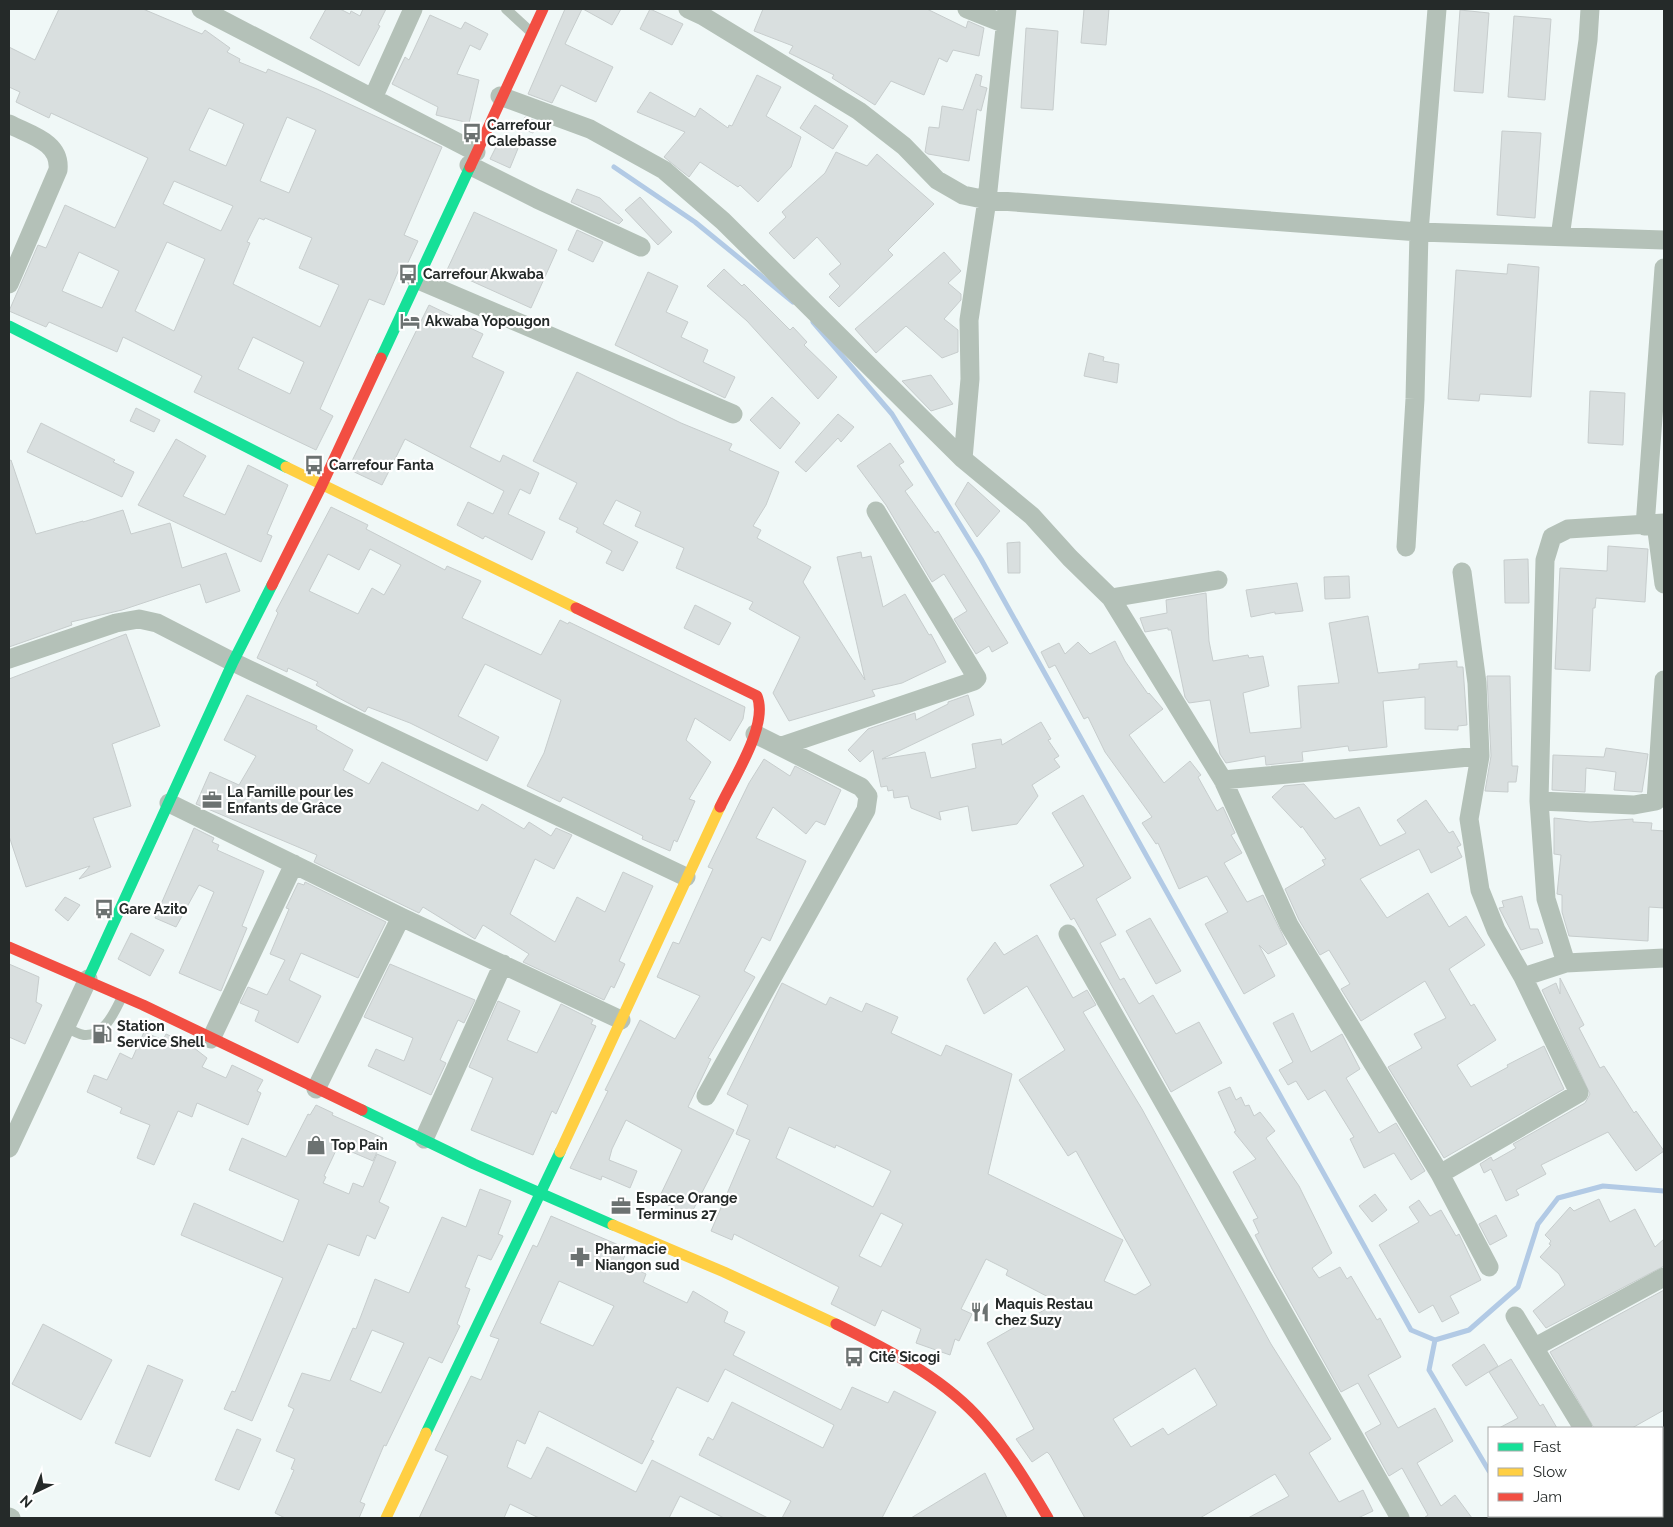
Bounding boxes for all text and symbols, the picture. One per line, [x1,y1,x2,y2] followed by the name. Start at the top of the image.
[487,117,557,149] place label: Carrefour Calebasse
[461,122,483,144] bus stop icon: Carrefour Calebasse
[397,263,419,285] bus stop icon: Carrefour Akwaba
[423,266,544,282] place label: Carrefour Akwaba
[399,310,421,332] hotel icon: Akwaba Yopougon
[425,313,550,329] place label: Akwaba Yopougon
[303,454,325,476] bus stop icon: Carrefour Fanta
[329,457,434,473] place label: Carrefour Fanta
[227,784,354,816] place label: La Famille pour les Enfants de Grâce
[201,789,223,811] office icon: La Famille pour les Enfants de Grâce
[93,898,115,920] bus stop icon: Gare Azito
[119,901,188,917] place label: Gare Azito
[117,1018,205,1050] place label: Station Service Shell
[91,1023,113,1045] fuel station icon: Station Service Shell
[305,1134,327,1156] shop icon: Top Pain
[331,1137,388,1153] place label: Top Pain
[636,1190,738,1222] place label: Espace Orange Terminus 27
[610,1195,632,1217] office icon: Espace Orange Terminus 27
[595,1241,680,1273] place label: Pharmacie Niangon sud
[569,1246,591,1268] pharmacy icon: Pharmacie Niangon sud
[995,1296,1093,1328] place label: Maquis Restau chez Suzy
[969,1301,991,1323] restaurant icon: Maquis Restau chez Suzy
[843,1346,865,1368] bus stop icon: Cité Sicogi
[869,1349,940,1365] place label: Cité Sicogi
[1488,1427,1663,1517] legend
[1533,1438,1561,1456] text: Fast
[1533,1463,1567,1481] text: Slow
[10,1467,60,1517] north arrow
[1533,1488,1562,1506] text: Jam
[17,1492,35,1511] text: N

